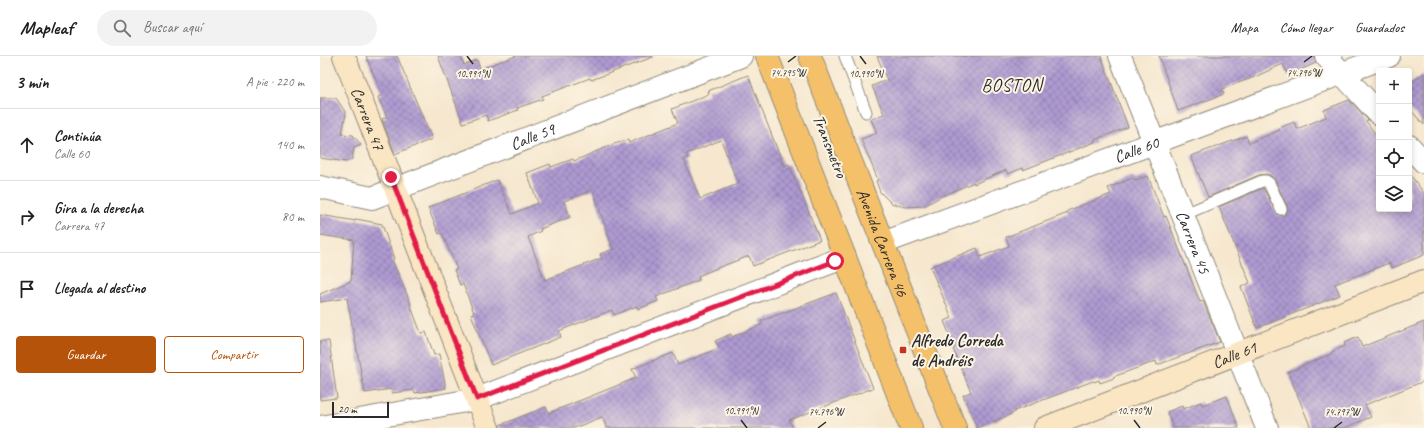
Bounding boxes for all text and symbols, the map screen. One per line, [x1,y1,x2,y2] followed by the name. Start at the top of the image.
[97,10,377,46] search box
[20,16,73,40] text: Mapleaf
[111,17,133,39] icon: search
[143,18,202,37] text: Buscar aquí
[1231,19,1258,36] text: Mapa
[1280,19,1333,36] text: Cómo llegar
[1355,19,1404,36] text: Guardados
[771,66,807,79] text: 74.795°W
[1287,66,1323,79] text: 74.796°W
[456,67,492,80] text: 10.991°N
[849,67,885,80] text: 10.990°N
[1376,68,1412,212] map controls
[1376,68,1412,104] button: +
[16,72,49,93] text: 3 min
[246,74,304,90] text: A pie · 220 m
[982,74,1045,96] district label: BOSTON
[347,84,390,154] street label: Carrera 47
[1376,104,1412,140] button: −
[808,111,852,182] street label: Transmetro
[507,118,559,154] street label: Calle 59
[54,127,101,146] text: Continúa
[1111,131,1163,167] street label: Calle 60
[16,134,38,156] icon: ahead
[276,137,304,153] text: 140 m
[1376,140,1412,176] button: locate
[54,146,89,162] text: Calle 60
[382,168,400,186] route end
[1376,176,1412,212] button: layers
[852,185,914,301] street label: Avenida Carrera 46
[54,199,143,218] text: Gira a la derecha
[16,206,38,228] icon: right
[1172,208,1216,278] street label: Carrera 45
[282,209,304,225] text: 80 m
[54,218,104,234] text: Carrera 47
[826,252,844,270] route start
[16,278,38,300] icon: arrive
[54,279,145,298] text: Llegada al destino
[911,330,1005,371] place label: Alfredo Correda de Andréis
[16,336,156,373] button: Guardar
[164,336,304,373] button: Compartir
[1209,336,1261,373] street label: Calle 61
[898,345,908,355] marker: Alfredo Correda de Andréis
[332,400,389,419] scale bar
[338,402,357,416] text: 20 m
[724,404,760,417] text: 10.991°N
[1117,404,1153,417] text: 10.990°N
[809,405,845,418] text: 74.796°W
[1325,405,1361,418] text: 74.797°W

